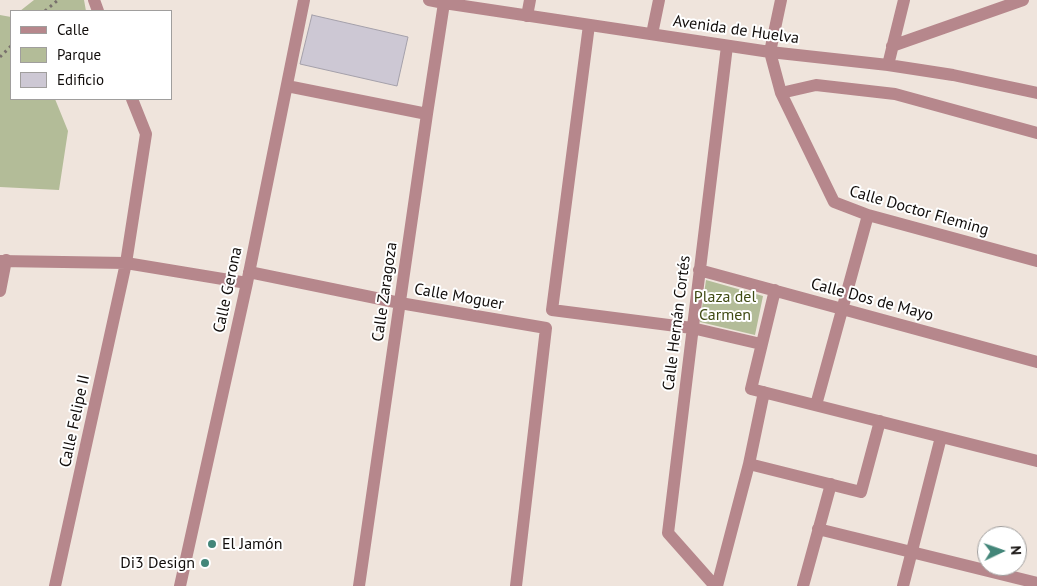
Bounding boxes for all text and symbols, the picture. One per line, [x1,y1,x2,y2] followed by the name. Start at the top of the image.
[10,10,172,100] legend
[672,12,800,48] street label: Avenida de Huelva
[57,20,89,39] text: Calle
[57,45,101,64] text: Parque
[57,70,104,89] text: Edificio
[847,182,991,240] street label: Calle Doctor Fleming
[369,241,401,343] street label: Calle Zaragoza
[210,245,246,335] street label: Calle Gerona
[659,254,695,392] street label: Calle Hernán Cortés
[809,274,935,326] street label: Calle Dos de Mayo
[413,280,505,314] street label: Calle Moguer
[694,287,756,325] park label: Plaza del Carmen
[56,373,94,469] street label: Calle Felipe II
[977,526,1027,576] north arrow
[222,534,282,554] place label: El Jamón
[206,538,218,550] marker: El Jamón
[1007,545,1025,555] text: N
[120,553,195,573] place label: Di3 Design
[199,557,211,569] marker: Di3 Design

